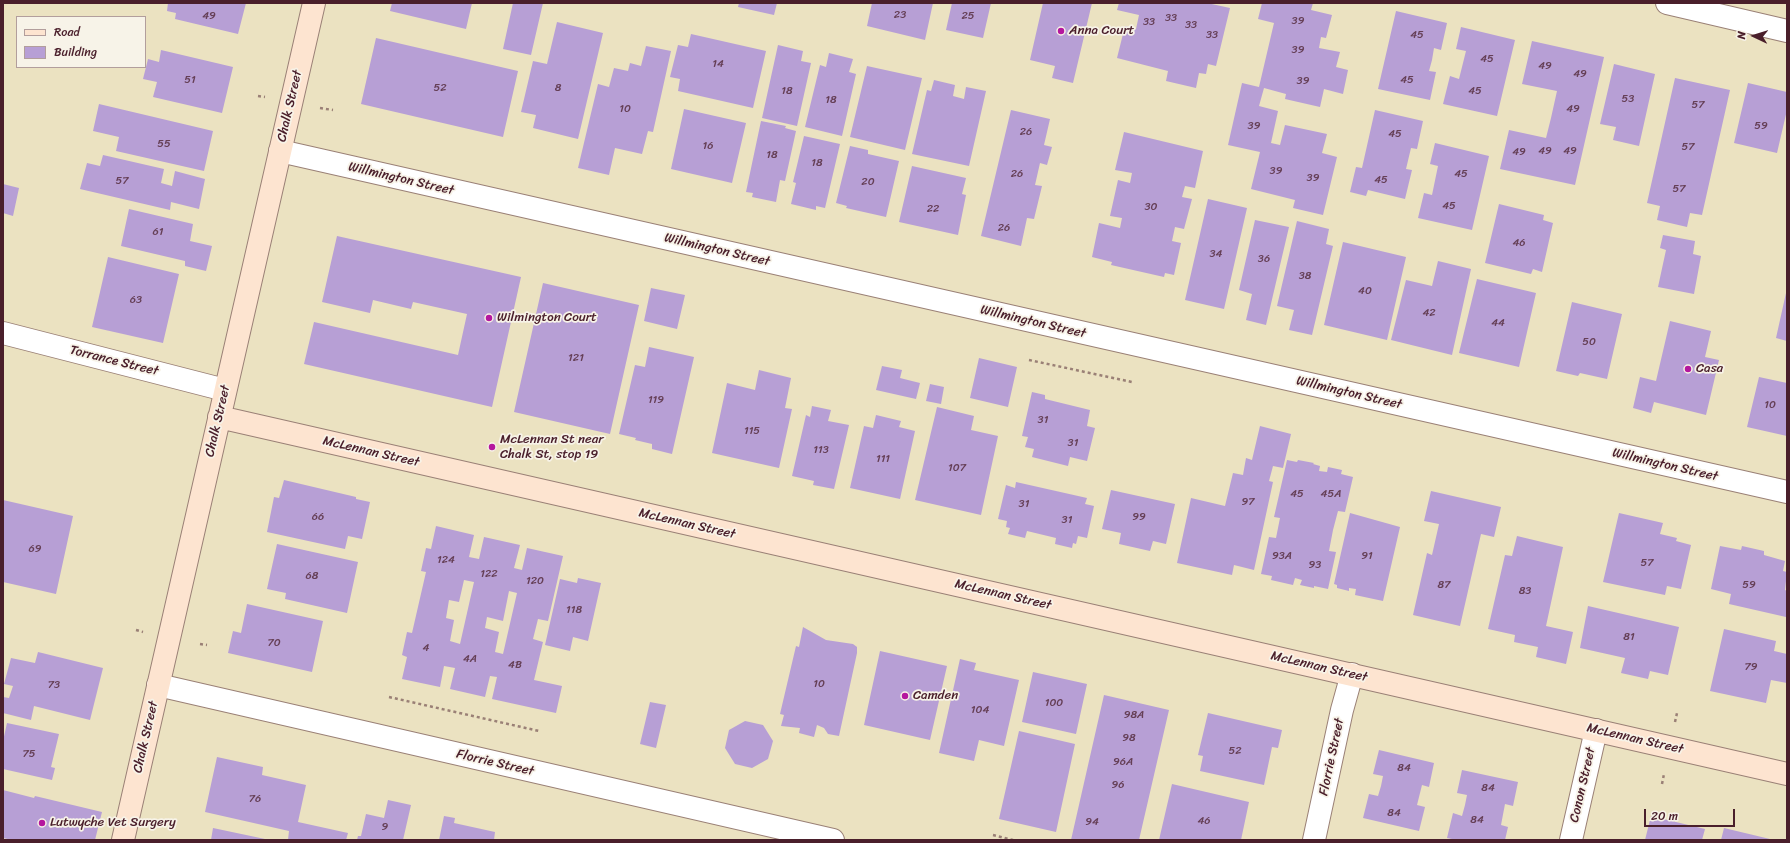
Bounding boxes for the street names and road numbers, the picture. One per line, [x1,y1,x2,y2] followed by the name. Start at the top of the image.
[274,69,306,143] street label: Chalk Street
[347,159,455,199] street label: Willmington Street
[663,230,771,270] street label: Willmington Street
[979,302,1087,342] street label: Willmington Street
[68,342,160,380] street label: Torrance Street
[1295,373,1403,413] street label: Willmington Street
[202,384,234,458] street label: Chalk Street
[321,433,421,471] street label: McLennan Street
[1611,445,1719,485] street label: Willmington Street
[637,505,737,543] street label: McLennan Street
[953,576,1053,614] street label: McLennan Street
[1269,648,1369,686] street label: McLennan Street
[130,700,162,774] street label: Chalk Street
[1316,717,1348,797] street label: Florrie Street
[1585,720,1685,758] street label: McLennan Street
[1567,746,1599,824] street label: Conon Street
[455,747,535,779] street label: Florrie Street

